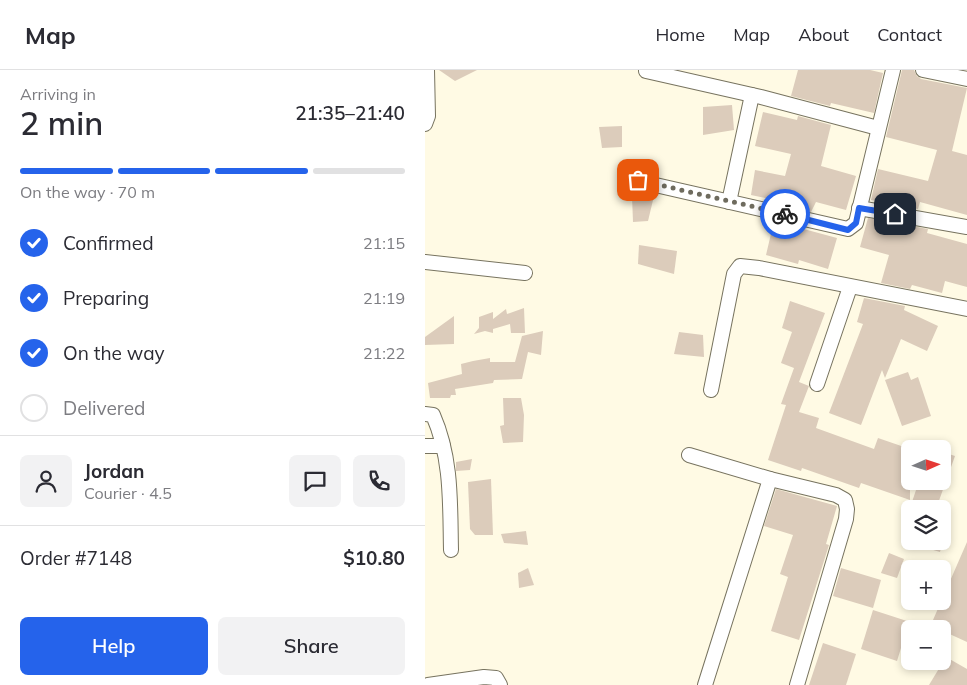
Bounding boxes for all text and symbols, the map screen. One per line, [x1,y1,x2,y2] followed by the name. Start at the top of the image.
[25,20,76,50] text: Map
[655,23,705,46] text: Home
[733,23,770,46] text: Map
[798,23,849,46] text: About
[877,23,942,46] text: Contact
[20,84,96,104] text: Arriving in
[295,101,405,125] text: 21:35–21:40
[20,103,103,143] text: 2 min
[617,159,659,201] pin
[624,166,652,194] icon: bag
[20,182,155,202] text: On the way · 70 m
[760,189,810,239] courier
[874,193,916,235] pin
[771,200,799,228] icon: bike
[881,200,909,228] icon: home
[20,229,48,257] icon: check
[63,231,154,255] text: Confirmed
[363,233,405,253] text: 21:15
[20,284,48,312] icon: check
[63,286,149,310] text: Preparing
[363,288,405,308] text: 21:19
[20,339,48,367] icon: check
[63,341,165,365] text: On the way
[363,343,405,363] text: 21:22
[63,396,145,420] text: Delivered
[901,440,951,490] north arrow
[901,440,951,670] map controls
[20,455,72,507] button: person
[289,455,341,507] button: chat
[353,455,405,507] button: phone
[84,459,144,483] text: Jordan
[84,483,172,503] text: Courier · 4.5
[901,500,951,550] button: layers
[20,546,132,570] text: Order #7148
[343,546,405,570] text: $10.80
[901,560,951,610] button: +
[20,617,208,675] button: Help
[218,617,405,675] button: Share
[901,620,951,670] button: −

